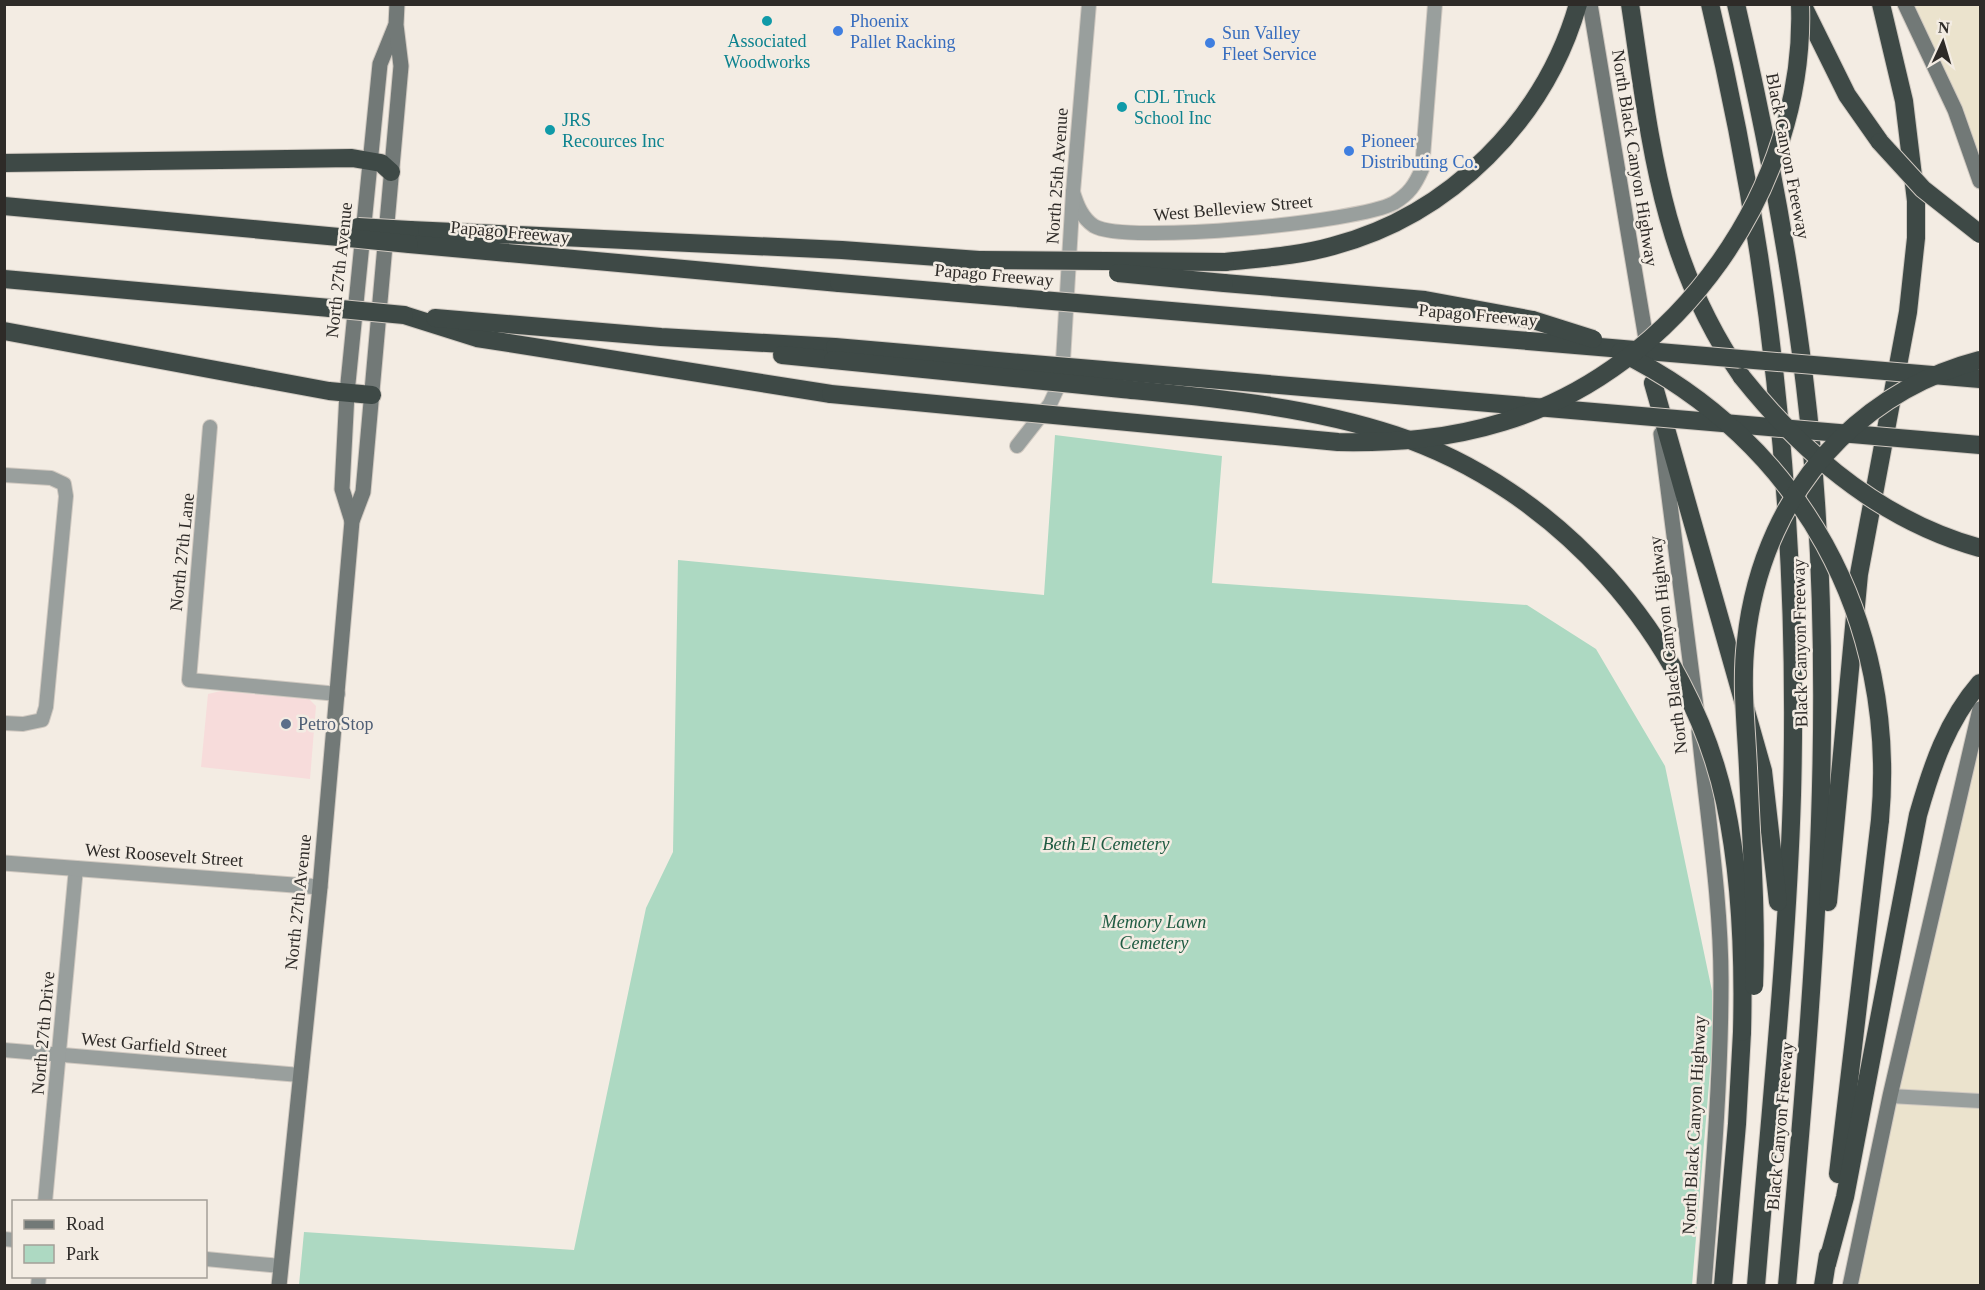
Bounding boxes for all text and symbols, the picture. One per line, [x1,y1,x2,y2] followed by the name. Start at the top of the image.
[850,11,955,52] place label: Phoenix Pallet Racking
[1913,12,1973,72] north arrow
[760,14,774,28] marker: Associated Woodworks
[1938,19,1951,36] text: N
[1222,23,1316,64] place label: Sun Valley Fleet Service
[831,24,845,38] marker: Phoenix Pallet Racking
[724,31,810,72] place label: Associated Woodworks
[1203,36,1217,50] marker: Sun Valley Fleet Service
[1608,48,1662,268] street label: North Black Canyon Highway
[1762,71,1814,241] street label: Black Canyon Freeway
[1134,87,1216,128] place label: CDL Truck School Inc
[1115,100,1129,114] marker: CDL Truck School Inc
[1042,107,1072,245] street label: North 25th Avenue
[562,110,664,151] place label: JRS Recources Inc
[543,123,557,137] marker: JRS Recources Inc
[1361,131,1478,172] place label: Pioneer Distributing Co.
[1342,144,1356,158] marker: Pioneer Distributing Co.
[1153,191,1313,225] street label: West Belleview Street
[322,201,356,339] street label: North 27th Avenue
[450,217,570,247] street label: Papago Freeway
[934,260,1054,290] street label: Papago Freeway
[1418,300,1538,330] street label: Papago Freeway
[166,492,198,612] street label: North 27th Lane
[1645,535,1691,755] street label: North Black Canyon Highway
[1789,558,1811,728] street label: Black Canyon Freeway
[298,714,374,734] place label: Petro Stop
[279,717,293,731] marker: Petro Stop
[281,833,315,971] street label: North 27th Avenue
[1043,834,1169,854] park label: Beth El Cemetery
[84,839,244,871] street label: West Roosevelt Street
[1101,912,1206,953] park label: Memory Lawn Cemetery
[28,970,58,1096] street label: North 27th Drive
[1678,1015,1710,1235] street label: North Black Canyon Highway
[80,1029,228,1061] street label: West Garfield Street
[1763,1041,1797,1211] street label: Black Canyon Freeway
[12,1200,207,1278] legend
[66,1214,104,1234] text: Road
[66,1244,99,1264] text: Park

